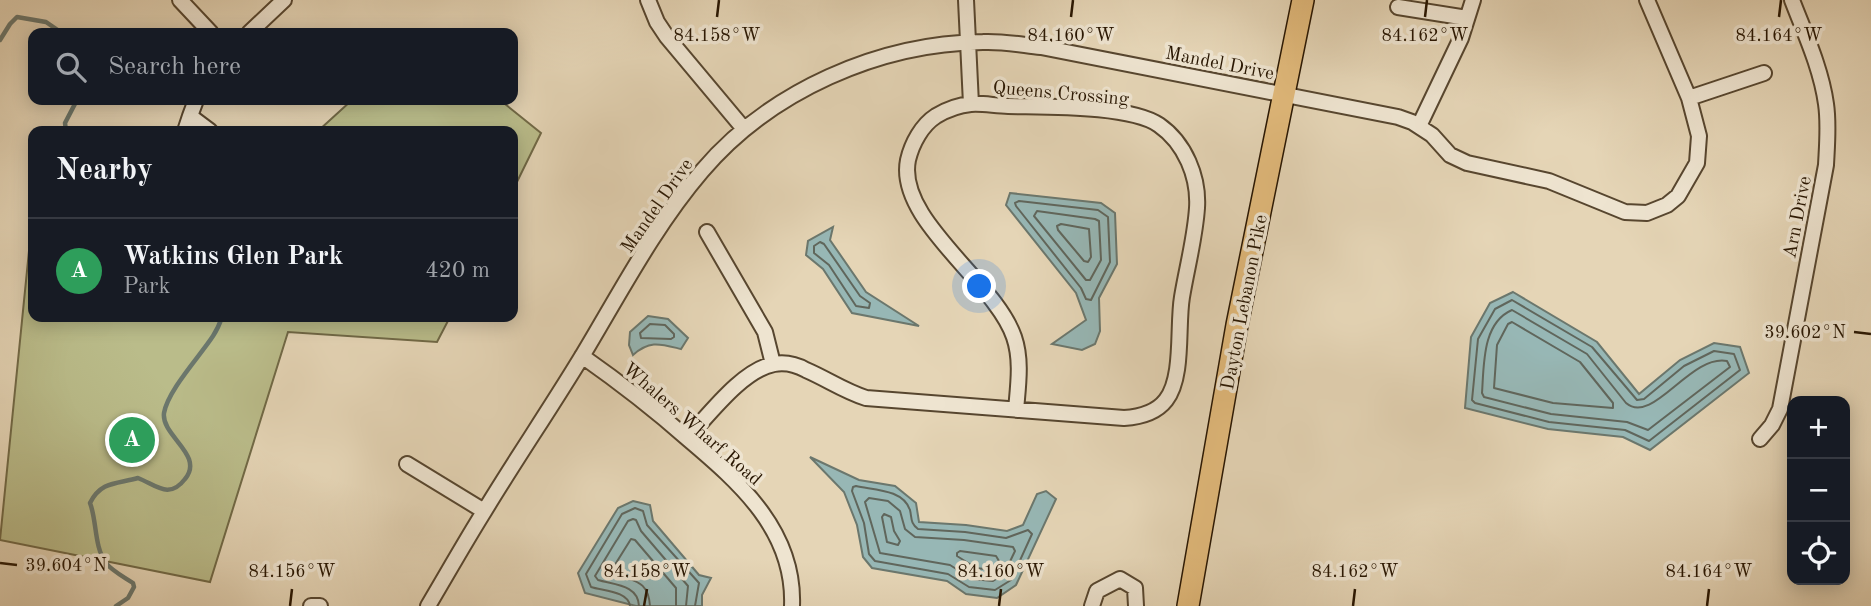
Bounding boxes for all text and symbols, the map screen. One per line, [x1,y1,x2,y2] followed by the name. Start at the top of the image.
[674,27,760,45] text: 84.158°W
[1028,27,1114,45] text: 84.160°W
[1382,27,1468,45] text: 84.162°W
[1736,27,1822,45] text: 84.164°W
[28,28,518,105] search box
[1164,45,1275,84] street label: Mandel Drive
[52,48,90,86] icon: search
[108,54,241,80] text: Search here
[992,79,1131,110] street label: Queens Crossing
[56,156,153,186] text: Nearby
[619,156,697,257] street label: Mandel Drive
[1781,175,1816,260] street label: Arn Drive
[1219,213,1272,392] street label: Dayton Lebanon Pike
[123,244,343,270] text: Watkins Glen Park
[70,259,88,282] text: A
[425,259,490,282] text: 420 m
[962,269,996,303] your location
[123,275,170,298] text: Park
[1764,324,1846,342] text: 39.602°N
[618,360,764,490] street label: Whalers Wharf Road
[1787,396,1850,585] map controls
[1787,396,1850,459] button: +
[109,414,155,466] pin: A
[1787,459,1850,522] button: −
[1787,522,1850,585] button: locate
[25,557,107,575] text: 39.604°N
[249,563,335,581] text: 84.156°W
[604,563,690,581] text: 84.158°W
[958,563,1044,581] text: 84.160°W
[1312,563,1398,581] text: 84.162°W
[1666,563,1752,581] text: 84.164°W

